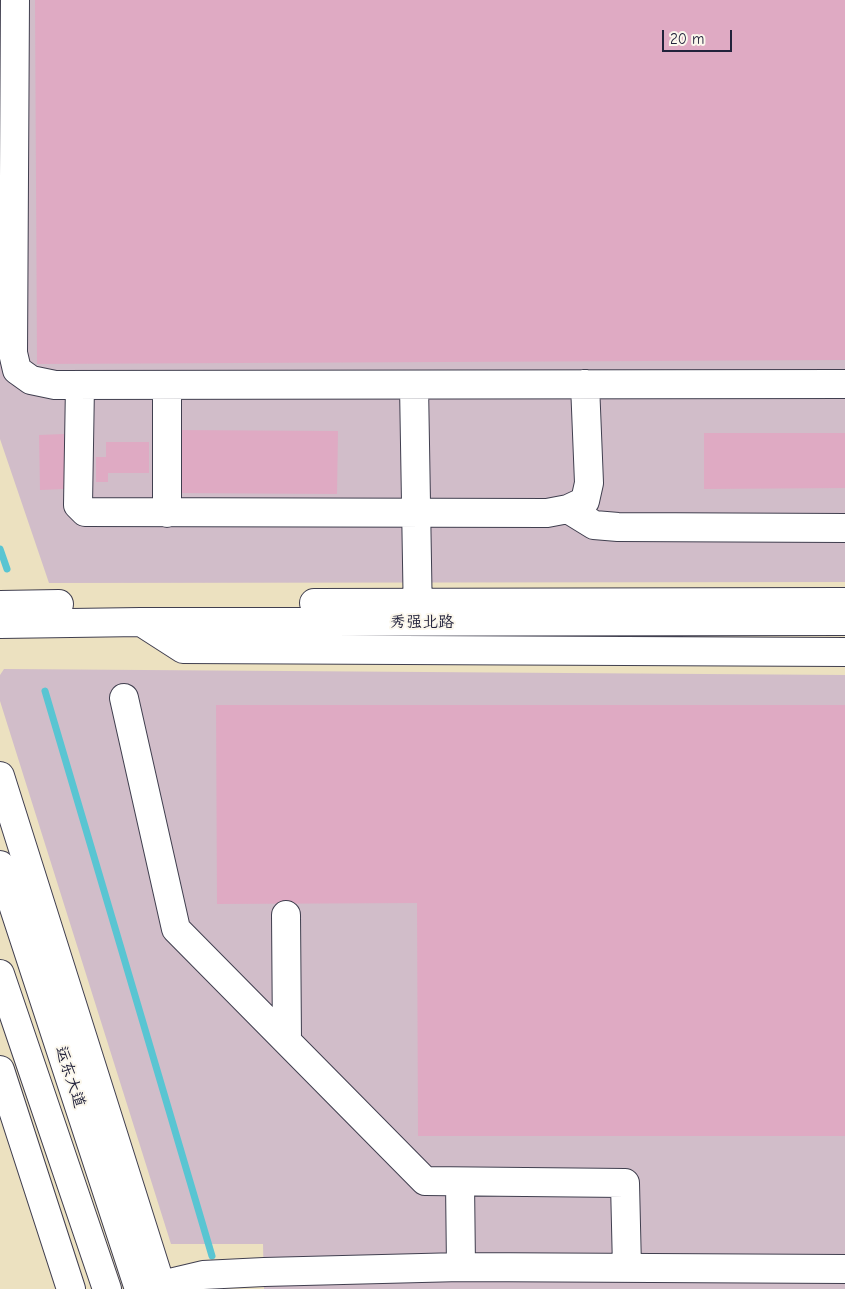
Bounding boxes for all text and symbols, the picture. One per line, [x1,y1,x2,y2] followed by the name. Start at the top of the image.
[665,20,735,52] scale bar
[670,30,704,48] text: 20 m
[390,612,454,632] street label: 秀强北路
[51,1044,89,1110] street label: 运东大道

